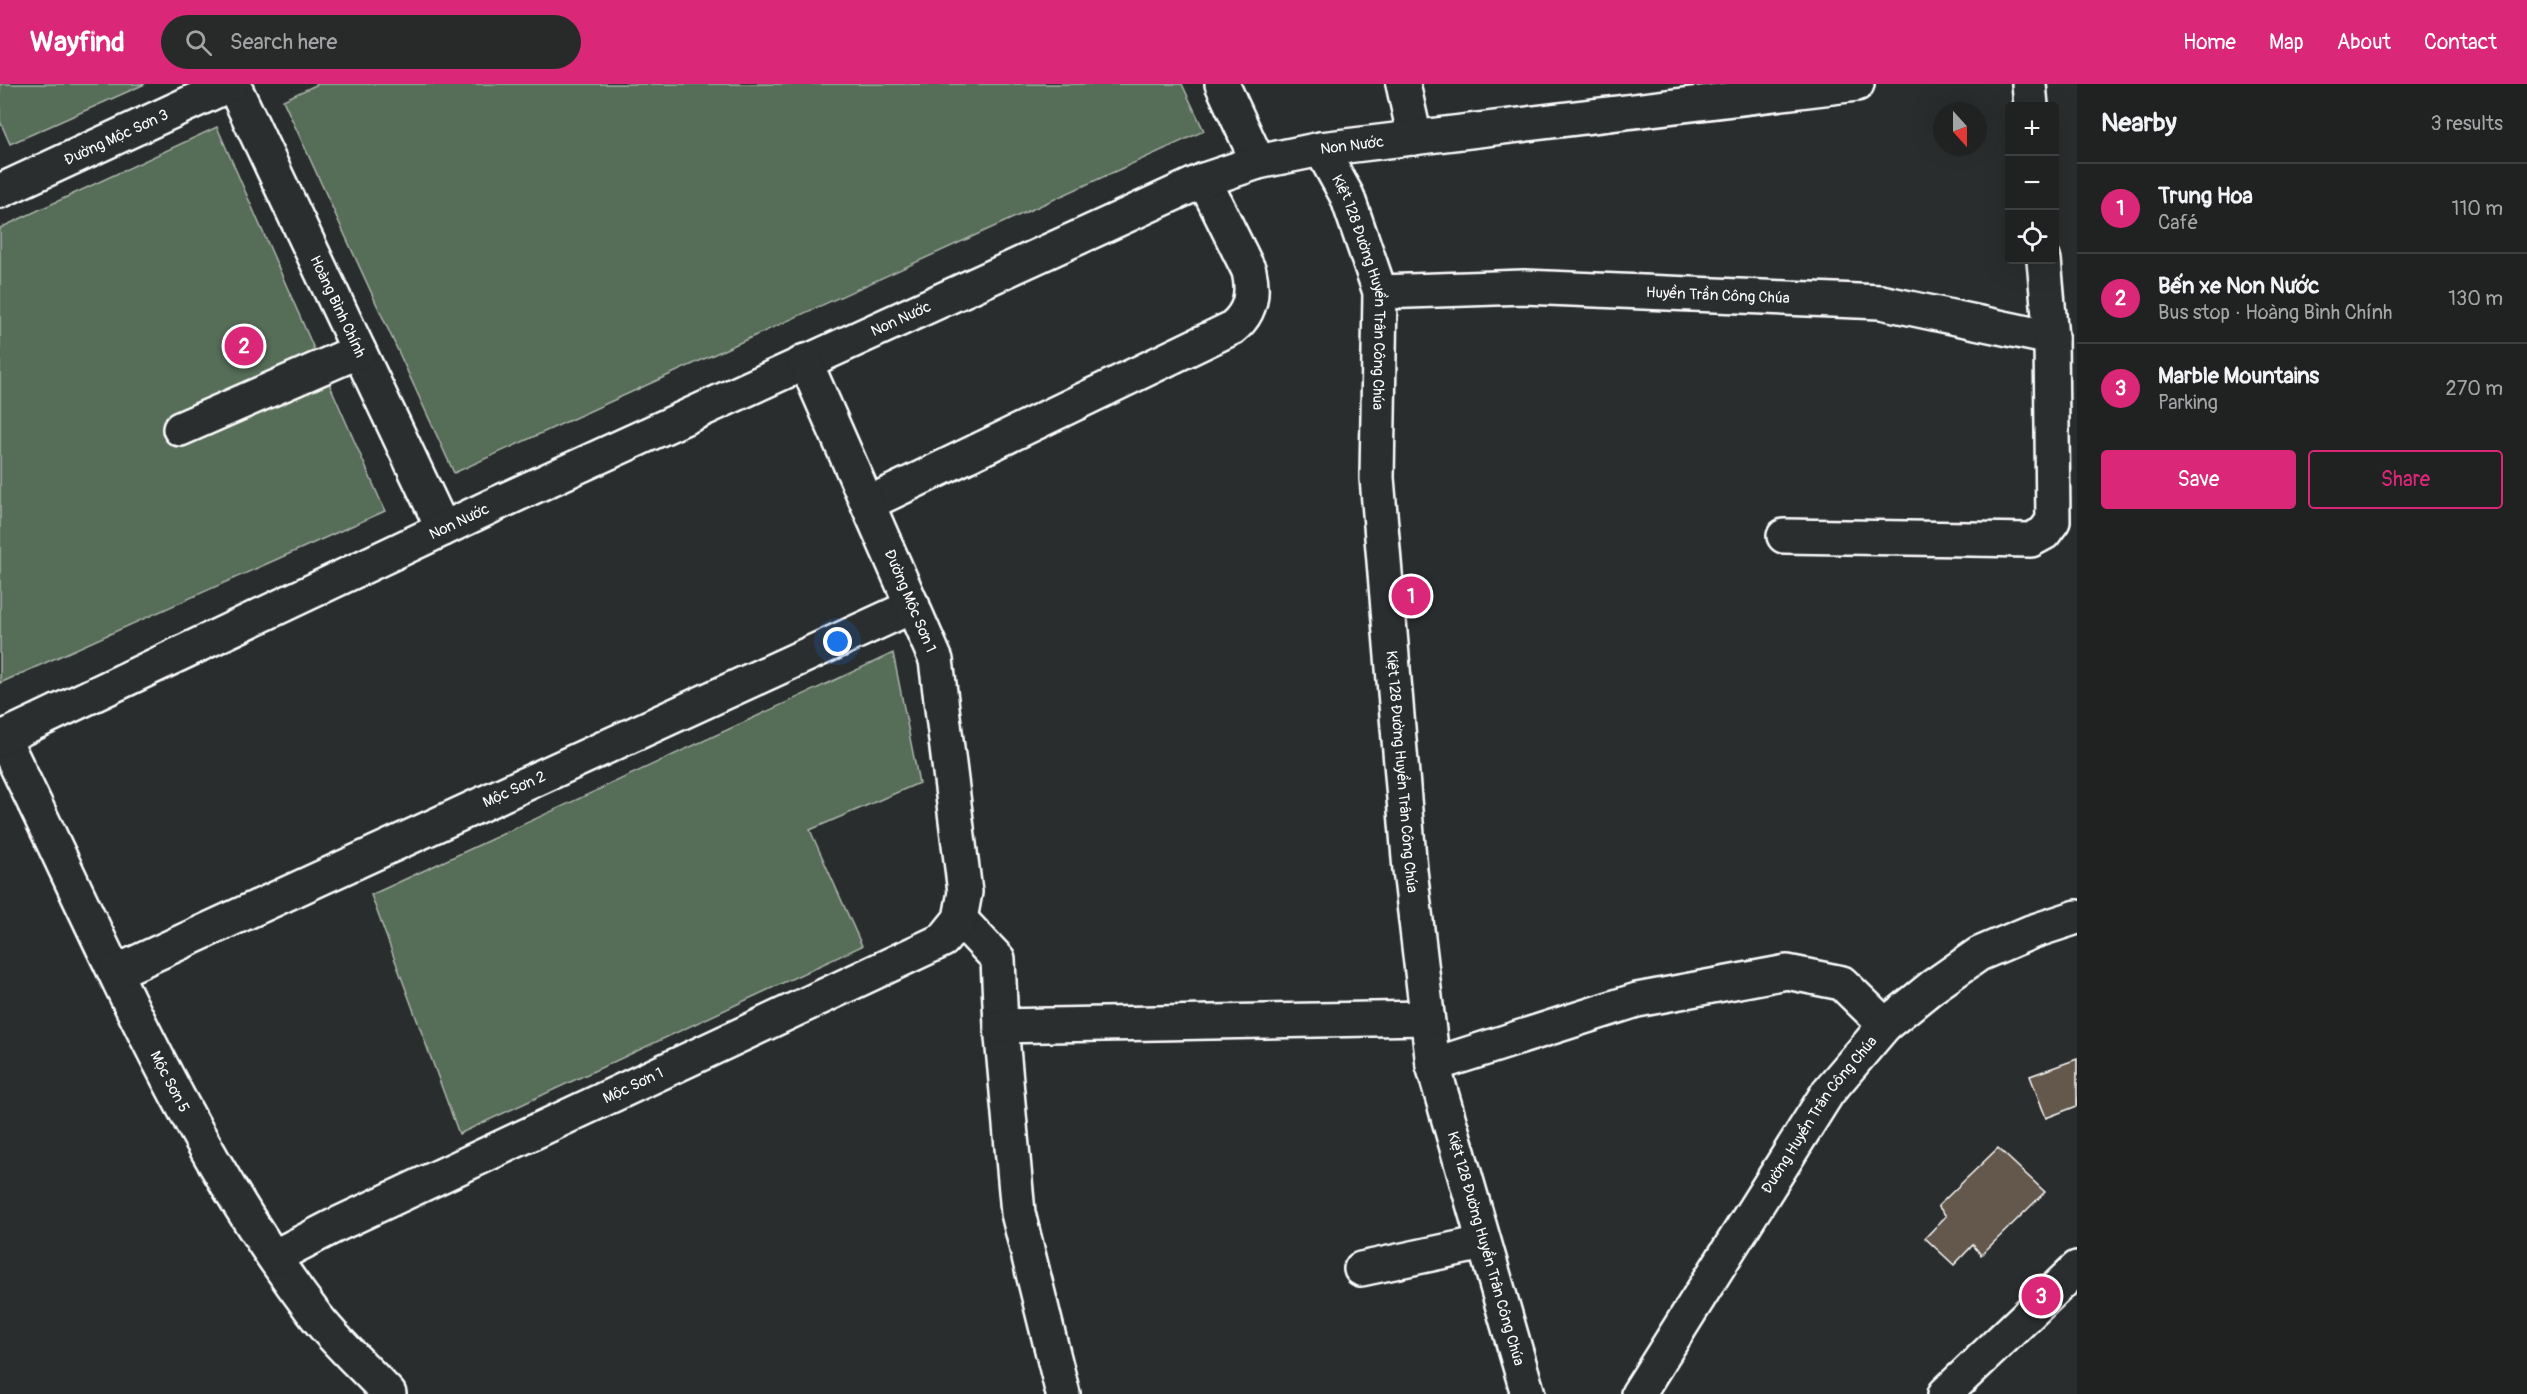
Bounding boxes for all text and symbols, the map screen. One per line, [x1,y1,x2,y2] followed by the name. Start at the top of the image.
[161,15,581,69] search box
[30,25,125,60] text: Wayfind
[182,26,215,59] icon: search
[230,28,337,56] text: Search here
[2183,29,2236,56] text: Home
[2269,29,2304,56] text: Map
[2337,29,2391,56] text: About
[2424,29,2497,56] text: Contact
[1933,102,1987,156] north arrow
[2005,102,2059,264] map controls
[2005,102,2059,156] button: +
[61,105,171,170] street label: Đường Mộc Sơn 3
[2101,107,2177,139] text: Nearby
[2431,111,2503,136] text: 3 results
[1319,132,1385,159] street label: Non Nước
[2005,156,2059,210] button: −
[1327,171,1390,410] street label: Kiệt 128 Đường Huyền Trân Công Chúa
[2158,182,2253,210] text: Trung Hoa
[2117,196,2124,221] text: 1
[2452,196,2503,221] text: 110 m
[2005,210,2059,264] button: locate
[2158,210,2198,235] text: Café
[306,252,370,361] street label: Hoàng Bình Chính
[2158,272,2320,300] text: Bến xe Non Nước
[1645,283,1790,308] street label: Huyền Trần Công Chúa
[2115,286,2126,311] text: 2
[2448,286,2503,311] text: 130 m
[868,297,934,341] street label: Non Nước
[2158,300,2392,325] text: Bus stop · Hoàng Bình Chính
[224,324,264,368] pin: 2
[2158,362,2319,390] text: Marble Mountains
[2115,376,2126,401] text: 3
[2445,376,2503,401] text: 270 m
[2158,390,2218,415] text: Parking
[2101,450,2296,509] button: Save
[2308,450,2503,509] button: Share
[426,499,492,544] street label: Non Nước
[880,547,940,655] street label: Đường Mộc Sơn 1
[1392,574,1430,618] pin: 1
[823,627,852,656] your location
[1382,650,1422,894] street label: Kiệt 128 Đường Huyền Trân Công Chúa
[480,767,548,812] street label: Mộc Sơn 2
[1757,1032,1881,1197] street label: Đường Huyền Trân Công Chúa
[146,1048,194,1116] street label: Mộc Sơn 5
[600,1063,666,1108] street label: Mộc Sơn 1
[1443,1129,1529,1368] street label: Kiệt 128 Đường Huyền Trân Công Chúa
[2022,1274,2060,1318] pin: 3

